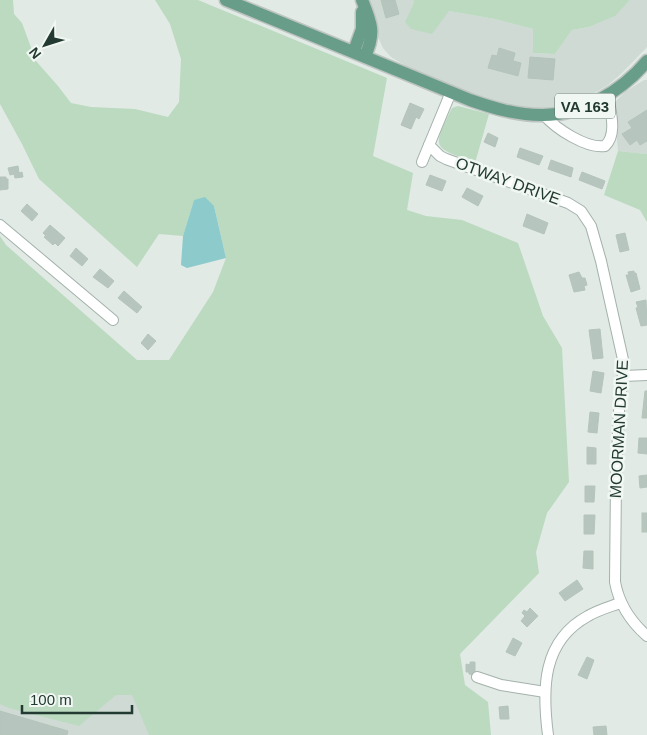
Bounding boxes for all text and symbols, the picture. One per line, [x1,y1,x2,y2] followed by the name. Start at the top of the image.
[20,20,70,70] north arrow
[25,44,44,62] text: N
[555,94,615,118] road number: VA 163
[453,154,563,208] street label: OTWAY DRIVE
[607,359,631,499] street label: MOORMAN DRIVE
[22,682,132,714] scale bar
[30,691,72,708] text: 100 m

